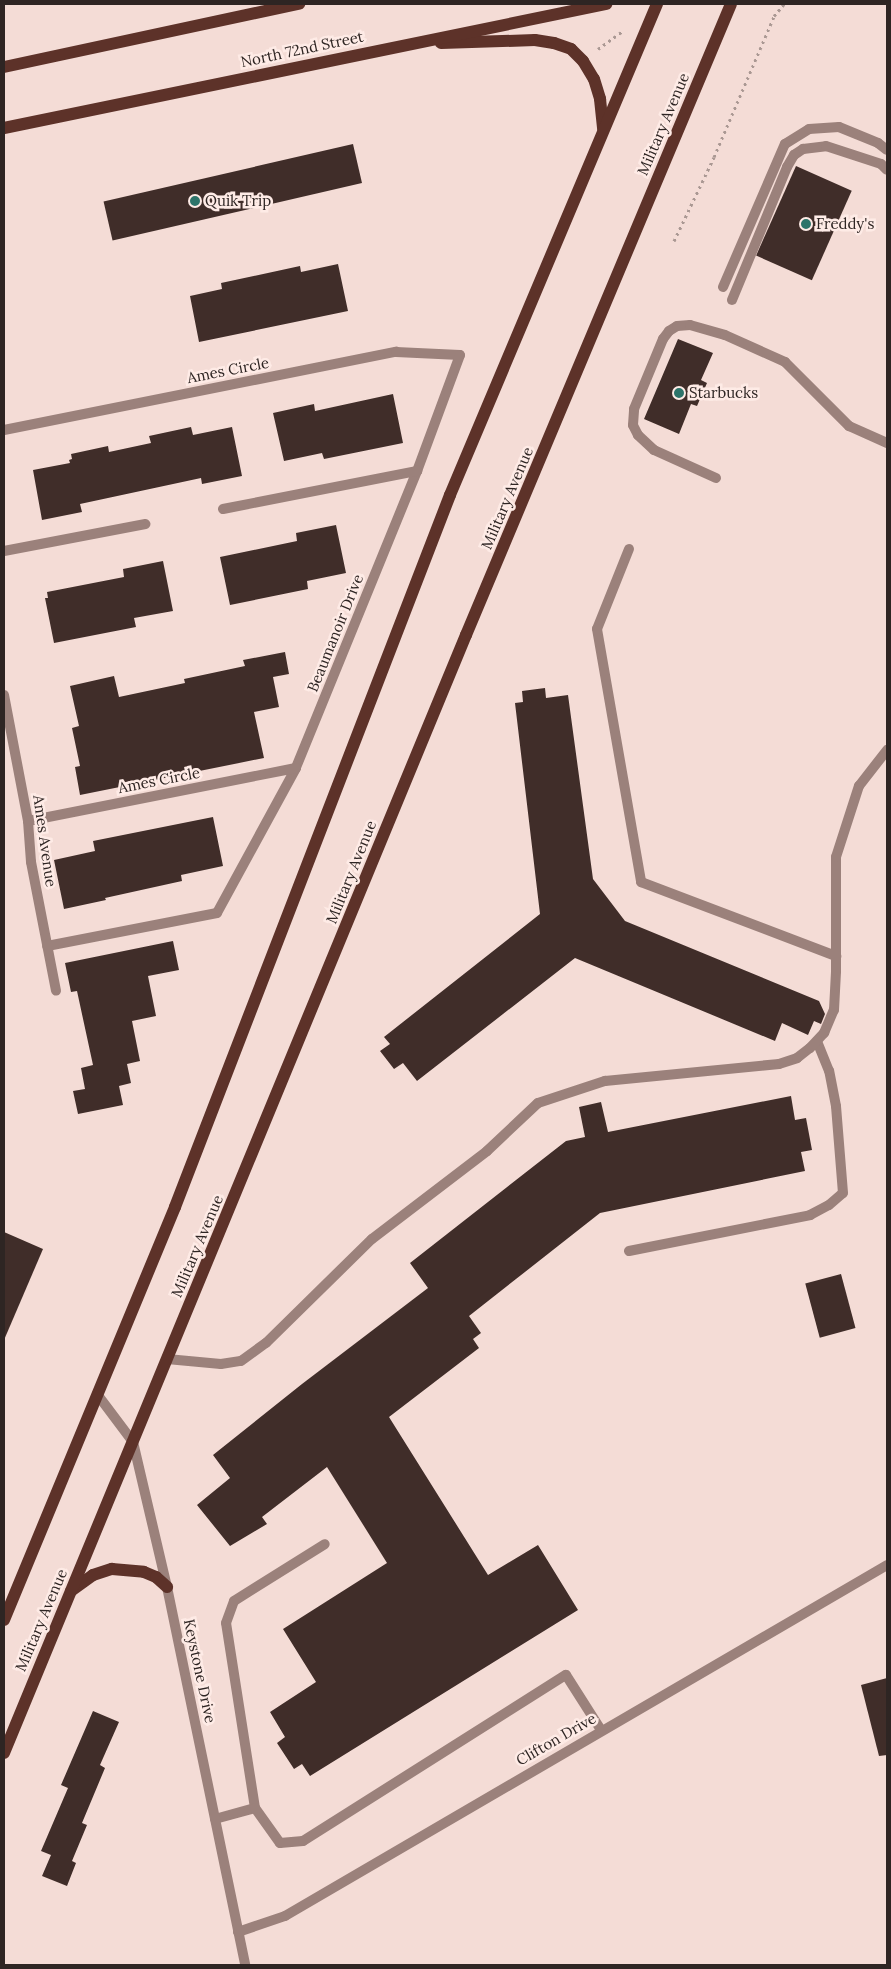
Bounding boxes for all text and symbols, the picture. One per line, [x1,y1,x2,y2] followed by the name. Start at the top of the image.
[239,27,365,71] street label: North 72nd Street
[633,70,693,178] street label: Military Avenue
[205,192,271,210] place label: Quik Trip
[189,195,201,207] marker: Quik Trip
[816,215,874,233] place label: Freddy's
[800,218,812,230] marker: Freddy's
[185,353,271,387] street label: Ames Circle
[689,384,758,402] place label: Starbucks
[673,387,685,399] marker: Starbucks
[477,444,537,552] street label: Military Avenue
[303,572,367,694] street label: Beaumanoir Drive
[116,763,202,797] street label: Ames Circle
[30,794,60,888] street label: Ames Avenue
[322,818,380,926] street label: Military Avenue
[167,1192,227,1300] street label: Military Avenue
[11,1566,71,1674] street label: Military Avenue
[180,1617,220,1725] street label: Keystone Drive
[513,1709,599,1769] street label: Clifton Drive

